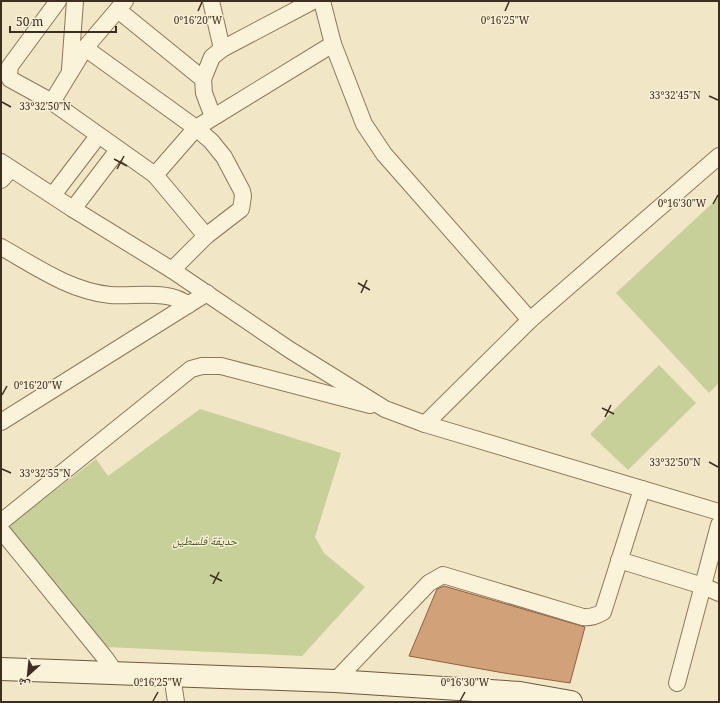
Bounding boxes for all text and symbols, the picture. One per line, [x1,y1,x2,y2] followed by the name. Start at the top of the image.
[10,8,116,34] scale bar
[16,13,43,34] text: 50 m
[174,13,223,30] text: 0°16'20"W
[481,13,530,30] text: 0°16'25"W
[649,88,701,105] text: 33°32'45"N
[19,99,71,116] text: 33°32'50"N
[658,196,707,213] text: 0°16'30"W
[14,378,63,395] text: 0°16'20"W
[649,455,701,472] text: 33°32'50"N
[19,466,71,483] text: 33°32'55"N
[173,532,238,553] park label: حديقة فلسطين
[8,655,48,695] north arrow
[14,671,34,694] text: ش
[134,675,183,692] text: 0°16'25"W
[441,675,490,692] text: 0°16'30"W

